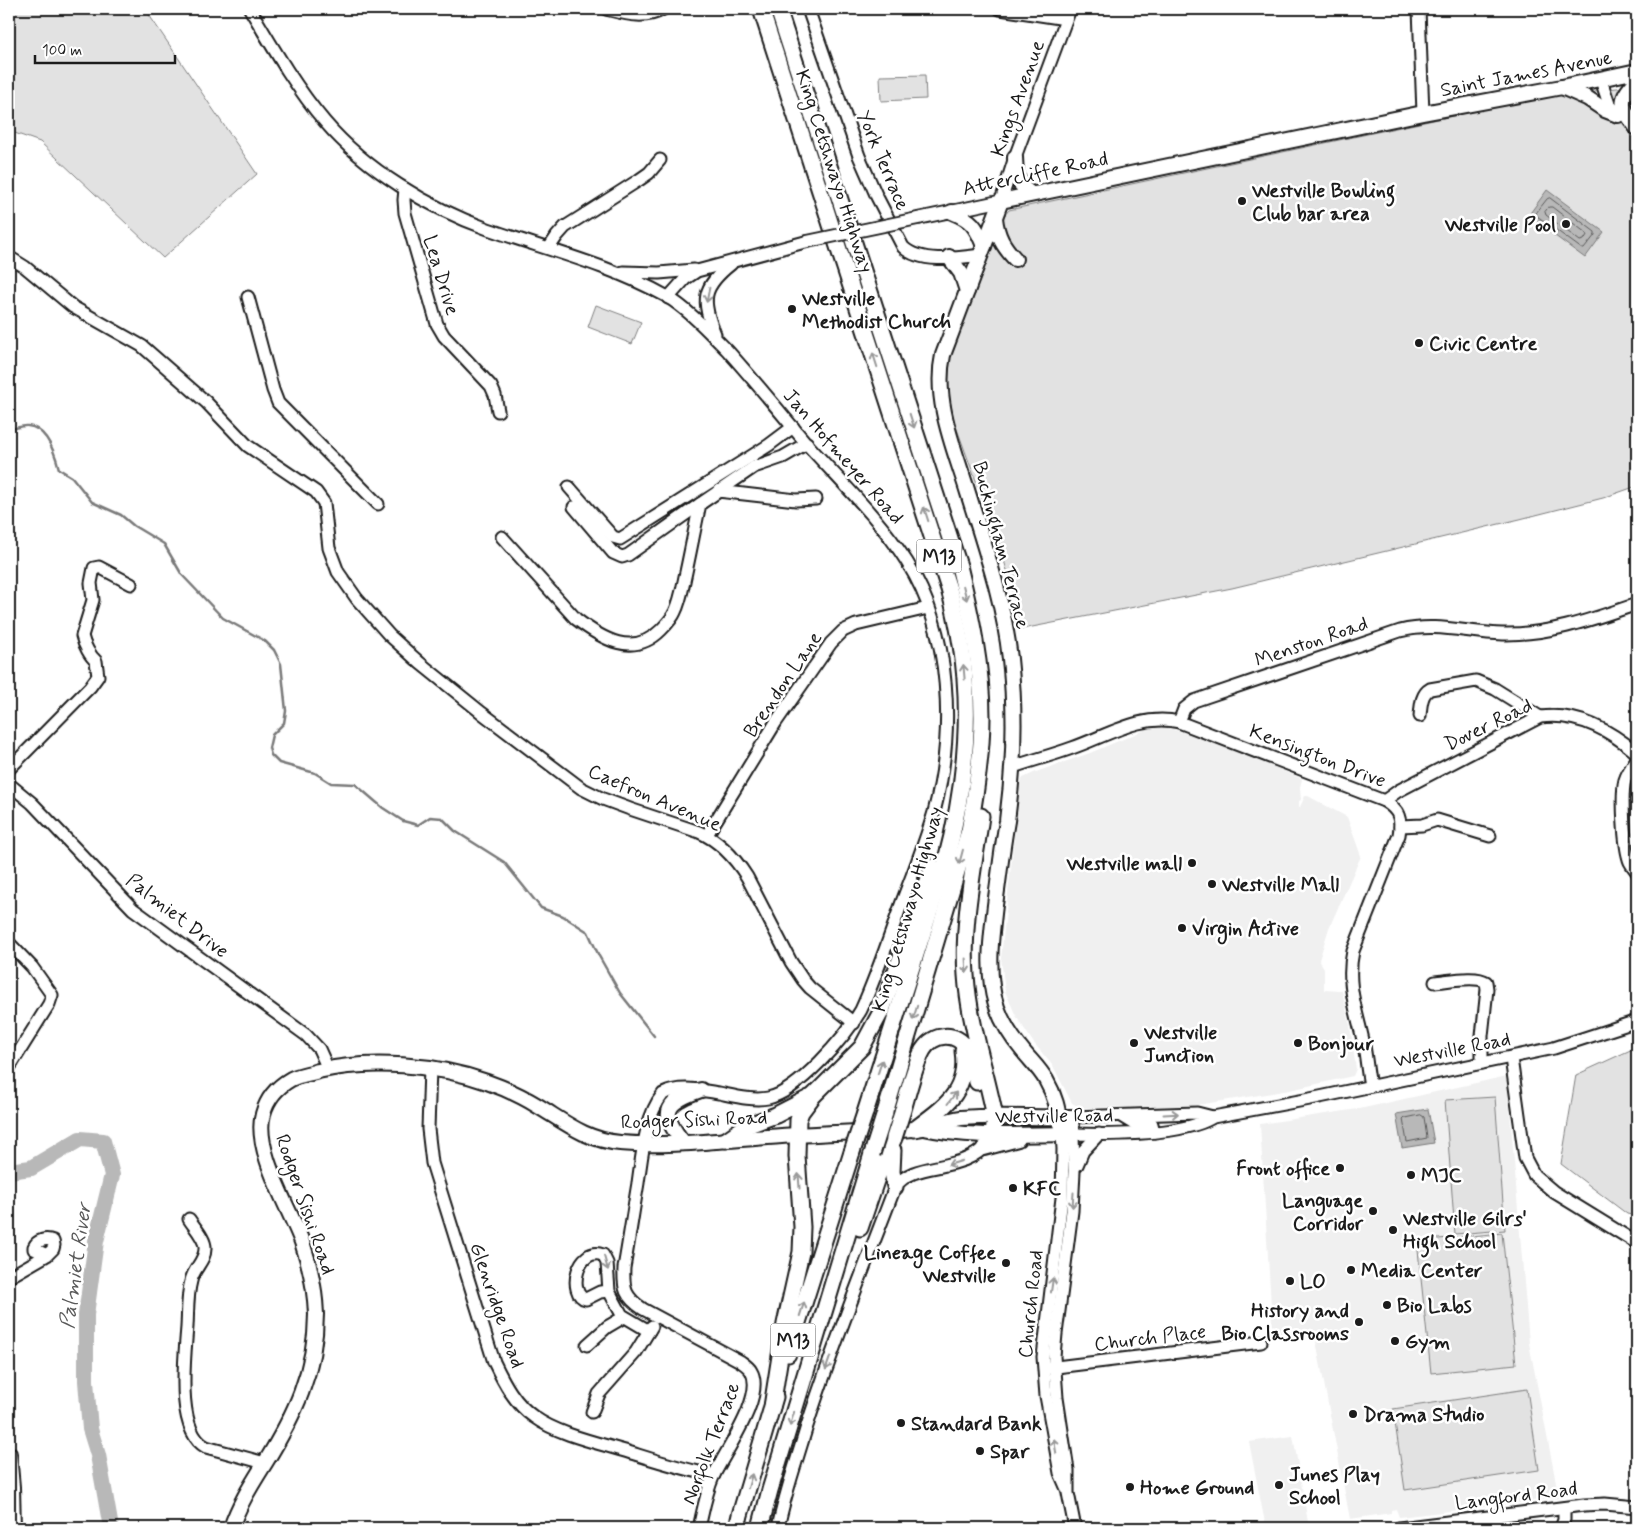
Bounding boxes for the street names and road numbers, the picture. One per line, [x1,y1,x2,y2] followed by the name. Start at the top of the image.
[985,36,1053,161] street label: Kings Avenue
[1438,45,1615,104] street label: Saint James Avenue
[787,66,879,277] street label: King Cetshwayo Highway
[849,106,916,215] street label: York Terrace
[960,146,1111,203] street label: Attercliffe Road
[416,232,466,319] street label: Lea Drive
[776,383,909,531] street label: Jan Hofmeyer Road
[963,459,1036,633] street label: Buckingham Terrace
[916,540,962,572] road number: M13
[1251,610,1372,674] street label: Menston Road
[738,626,829,743] street label: Brendon Lane
[1440,692,1537,758] street label: Dover Road
[1245,718,1390,797] street label: Kensington Drive
[584,758,725,839] street label: Caefron Avenue
[866,804,952,1015] street label: King Cetshwayo Highway
[120,867,234,965] street label: Palmiet Drive
[1392,1026,1513,1075] street label: Westville Road
[995,1102,1113,1131] street label: Westville Road
[620,1104,768,1138] street label: Rodger Sishi Road
[267,1131,341,1279] street label: Rodger Sishi Road
[461,1239,531,1372] street label: Glenridge Road
[1012,1249,1051,1360] street label: Church Road
[1093,1318,1208,1359] street label: Church Place
[770,1324,816,1356] road number: M13
[676,1378,749,1509] street label: Norfolk Terrace
[1453,1476,1579,1519] street label: Langford Road

